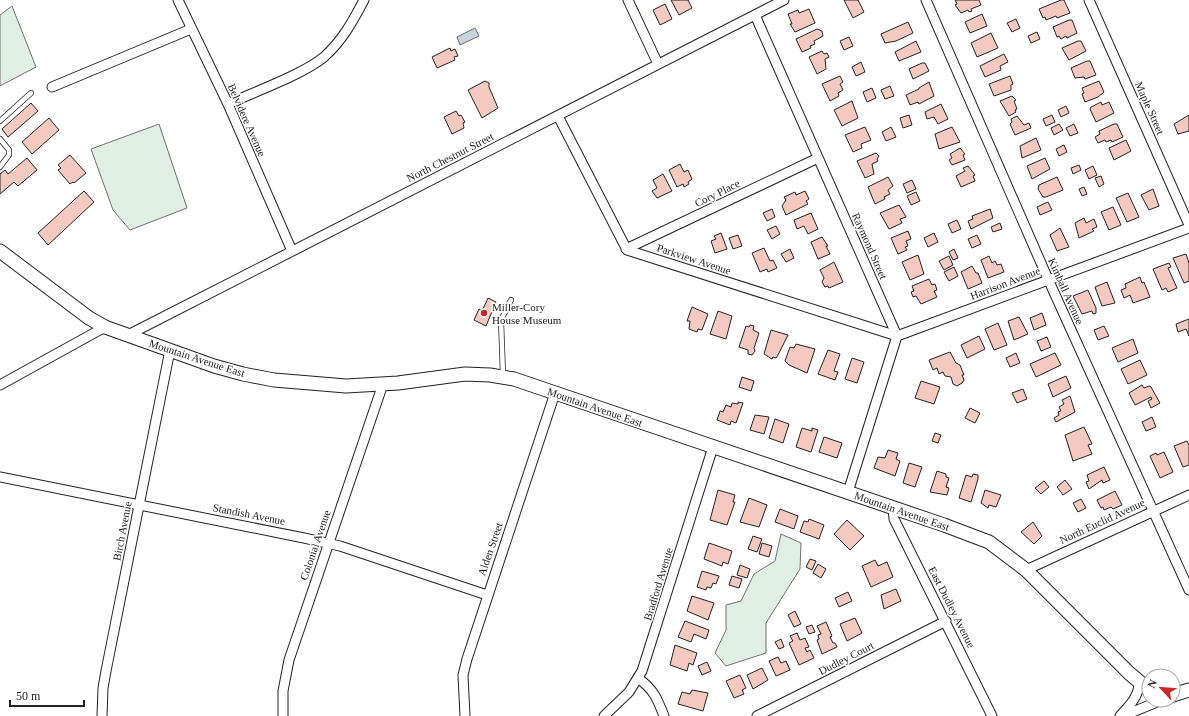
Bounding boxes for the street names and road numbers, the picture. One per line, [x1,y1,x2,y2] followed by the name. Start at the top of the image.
[1133,80,1167,136] street label: Maple Street
[226,82,268,158] street label: Belvidere Avenue
[405,130,495,184] street label: North Chestnut Street
[693,177,742,209] street label: Cory Place
[850,211,890,281] street label: Raymond Street
[655,241,733,277] street label: Parkview Avenue
[1046,256,1086,326] street label: Kimball Avenue
[968,264,1042,302] street label: Harrison Avenue
[148,337,246,379] street label: Mountain Avenue East
[546,385,644,429] street label: Mountain Avenue East
[853,489,951,533] street label: Mountain Avenue East
[1057,496,1147,546] street label: North Euclid Avenue
[110,500,134,562] street label: Birch Avenue
[212,501,286,527] street label: Standish Avenue
[297,508,333,582] street label: Colonial Avenue
[475,521,505,577] street label: Alden Street
[641,546,675,622] street label: Bradford Avenue
[926,564,978,650] street label: East Dudley Avenue
[816,639,876,677] street label: Dudley Court

